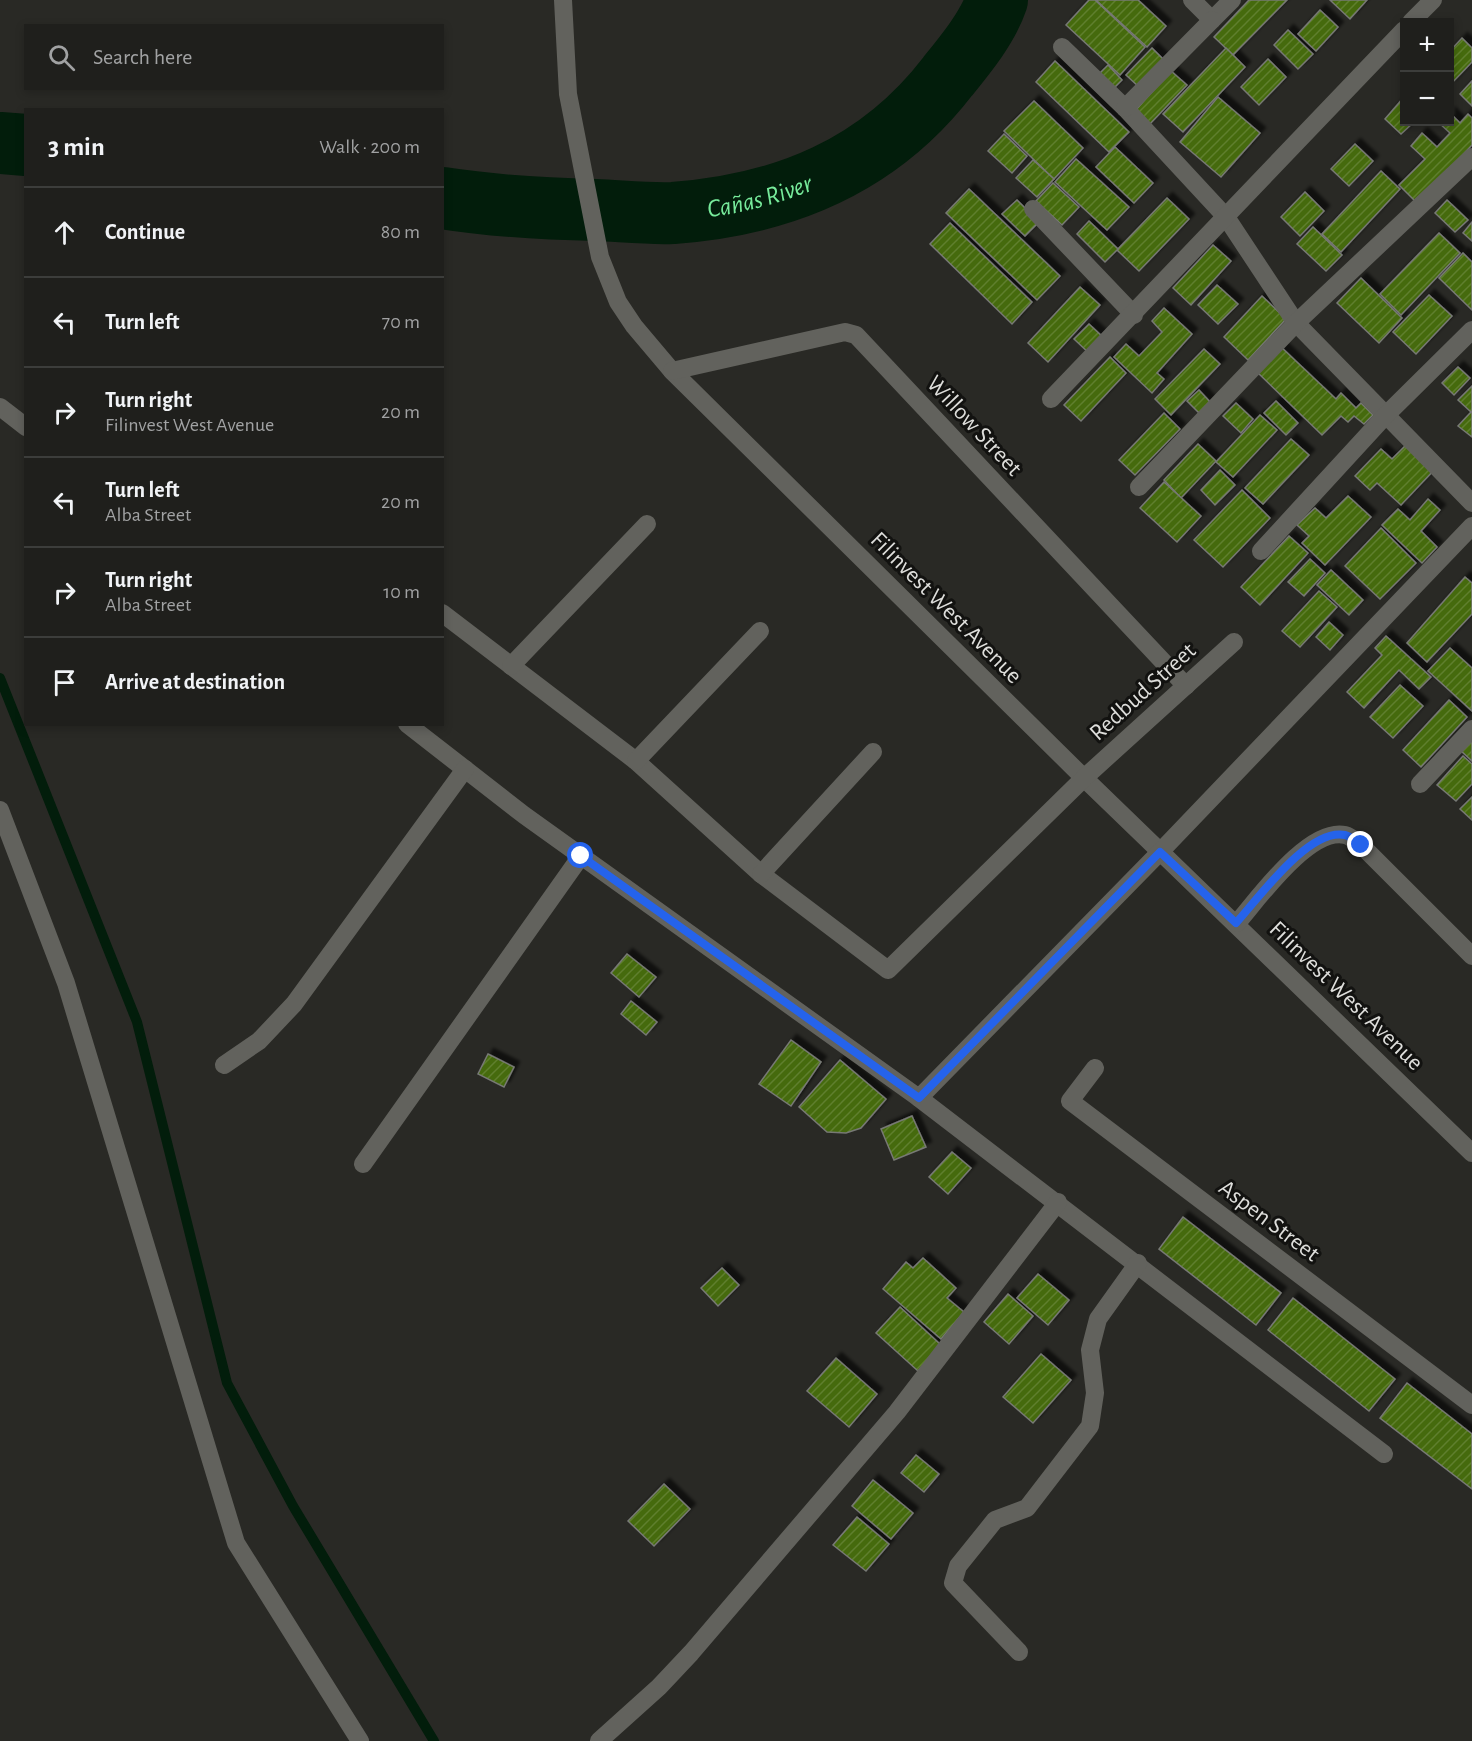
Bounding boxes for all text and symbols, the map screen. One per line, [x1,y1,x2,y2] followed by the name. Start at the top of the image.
[1400,18,1454,126] map controls
[1400,18,1454,72] button: +
[24,24,444,90] search box
[45,41,78,74] icon: search
[93,46,192,68] text: Search here
[1400,72,1454,126] button: −
[48,134,105,160] text: 3 min
[319,137,420,157] text: Walk · 200 m
[706,169,817,222] water label: Cañas River
[48,216,81,249] icon: ahead
[105,221,185,243] text: Continue
[381,222,420,242] text: 80 m
[48,306,81,339] icon: left
[105,311,179,333] text: Turn left
[382,312,420,332] text: 70 m
[922,371,1026,481] street label: Willow Street
[105,389,192,411] text: Turn right
[48,396,81,429] icon: right
[381,402,420,422] text: 20 m
[105,415,274,435] text: Filinvest West Avenue
[105,479,179,501] text: Turn left
[48,486,81,519] icon: left
[381,492,420,512] text: 20 m
[105,505,191,525] text: Alba Street
[866,528,1026,688] street label: Filinvest West Avenue
[105,569,192,591] text: Turn right
[48,576,81,609] icon: right
[383,582,420,602] text: 10 m
[105,595,191,615] text: Alba Street
[1085,638,1201,746] street label: Redbud Street
[48,666,81,699] icon: arrive
[105,671,285,693] text: Arrive at destination
[1347,831,1373,857] route end
[567,842,593,868] route start
[1265,917,1427,1075] street label: Filinvest West Avenue
[1214,1176,1324,1267] street label: Aspen Street

